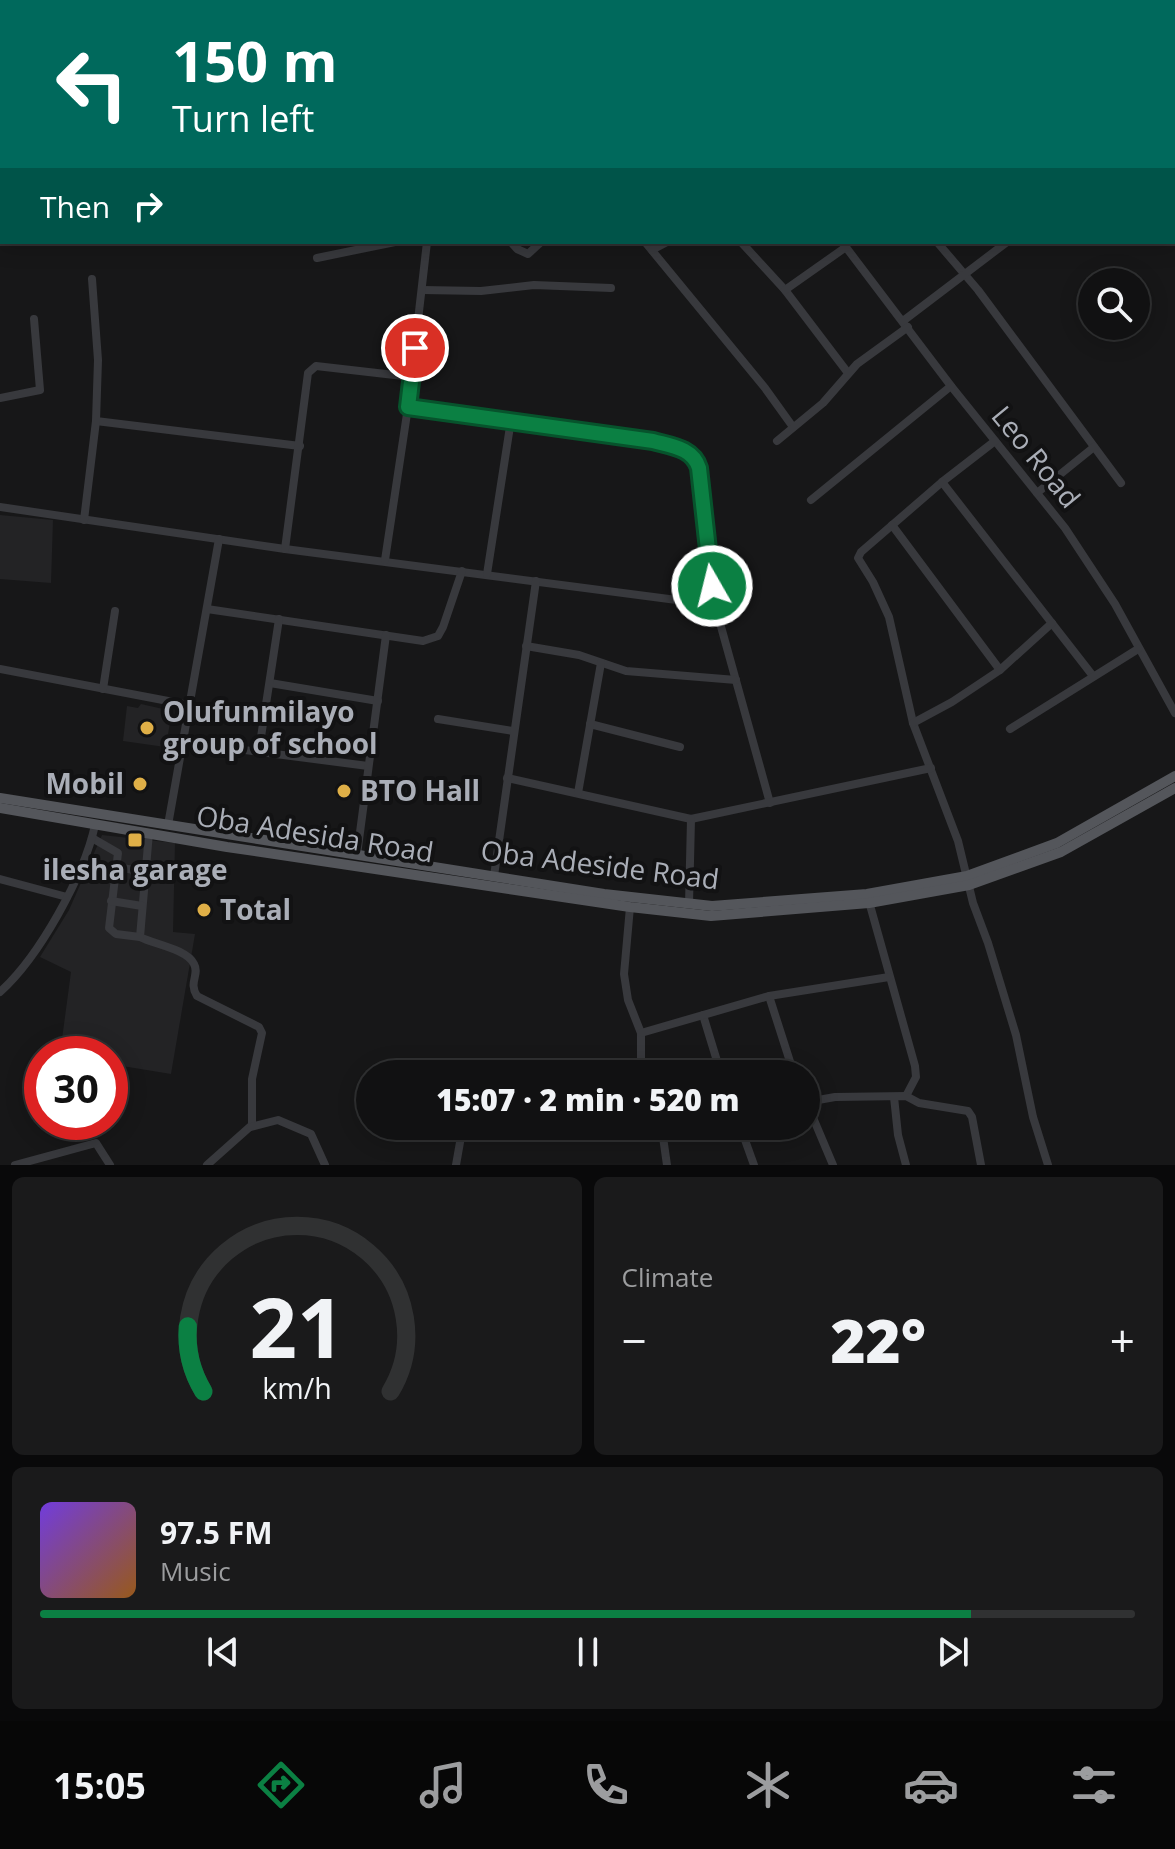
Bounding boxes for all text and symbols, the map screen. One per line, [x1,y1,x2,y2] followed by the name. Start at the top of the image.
[172,22,338,98] text: 150 m
[40,32,144,136] icon: left
[172,94,314,143] text: Turn left
[126,184,170,228] icon: right
[40,186,110,227] text: Then
[1078,268,1150,340] map controls
[1078,268,1150,340] button: search
[381,314,449,382] pin
[393,326,437,370] icon: arrive
[984,397,1090,515] street label: Leo Road
[670,544,754,628] position arrow
[163,692,378,762] place label: Olufunmilayo group of school
[138,719,156,737] marker: Olufunmilayo group of school
[45,764,124,802] place label: Mobil
[360,771,480,809] place label: BTO Hall
[131,775,149,793] marker: Mobil
[335,782,353,800] marker: BTO Hall
[194,796,436,871] street label: Oba Adesida Road
[126,831,144,849] marker: ilesha garage
[479,831,721,897] street label: Oba Adeside Road
[43,850,227,888] place label: ilesha garage
[220,890,291,928] place label: Total
[195,901,213,919] marker: Total
[24,1036,128,1140] speed limit sign: 30
[436,1079,740,1120] text: 15:07 · 2 min · 520 m
[622,1259,713,1295] text: Climate
[249,1269,344,1382] text: 21
[830,1299,926,1381] text: 22°
[622,1310,647,1370] text: −
[1110,1310,1135,1370] text: +
[262,1368,331,1407] text: km/h
[160,1512,273,1553] text: 97.5 FM
[160,1553,231,1589] text: Music
[201,1630,245,1674] icon: previous
[566,1630,610,1674] icon: pause
[931,1630,975,1674] icon: next
[253,1757,309,1813] icon: directions
[415,1757,471,1813] icon: music
[578,1757,634,1813] icon: phone
[740,1757,796,1813] icon: climate
[903,1757,959,1813] icon: car
[1066,1757,1122,1813] icon: filters
[53,1761,146,1810] text: 15:05

